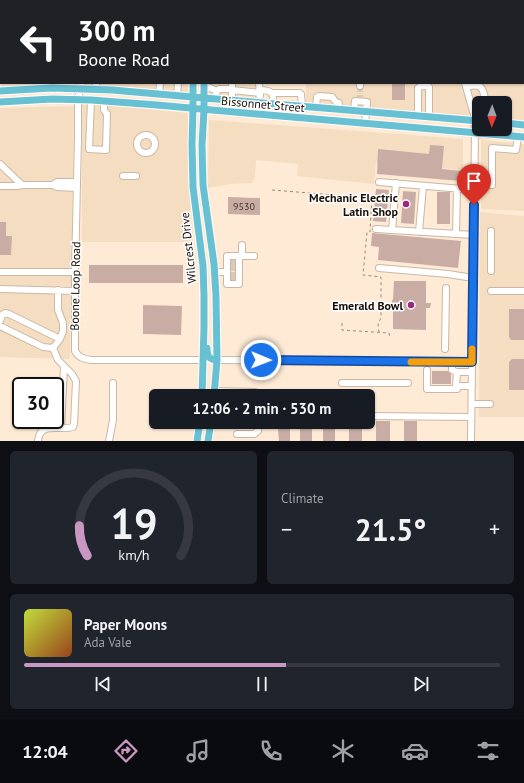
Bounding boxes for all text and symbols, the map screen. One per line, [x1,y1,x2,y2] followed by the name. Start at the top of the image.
[78,12,155,49] text: 300 m
[12,16,64,68] icon: left
[78,48,170,71] text: Boone Road
[221,93,305,115] street label: Bissonnet Street
[472,96,512,136] north arrow
[472,96,512,136] map controls
[457,164,491,205] pin
[463,170,485,192] icon: arrive
[309,190,399,219] place label: Mechanic Electric Latin Shop
[401,199,411,209] marker: Mechanic Electric Latin Shop
[233,200,255,213] house number: 9530
[177,212,199,284] street label: Wilcrest Drive
[67,241,83,331] street label: Boone Loop Road
[332,298,403,313] place label: Emerald Bowl
[406,300,416,310] marker: Emerald Bowl
[240,339,282,381] position arrow
[12,377,64,429] speed limit sign: 30
[193,399,331,418] text: 12:06 · 2 min · 530 m
[281,490,324,507] text: Climate
[110,496,157,549] text: 19
[355,510,426,549] text: 21.5°
[281,515,292,543] text: −
[489,515,500,543] text: +
[118,544,149,563] text: km/h
[84,615,167,634] text: Paper Moons
[84,634,132,651] text: Ada Vale
[92,673,114,695] icon: previous
[251,673,273,695] icon: pause
[410,673,432,695] icon: next
[112,737,140,765] icon: directions
[184,737,212,765] icon: music
[257,737,285,765] icon: phone
[329,737,357,765] icon: climate
[401,737,429,765] icon: car
[474,737,502,765] icon: filters
[22,740,68,763] text: 12:04

